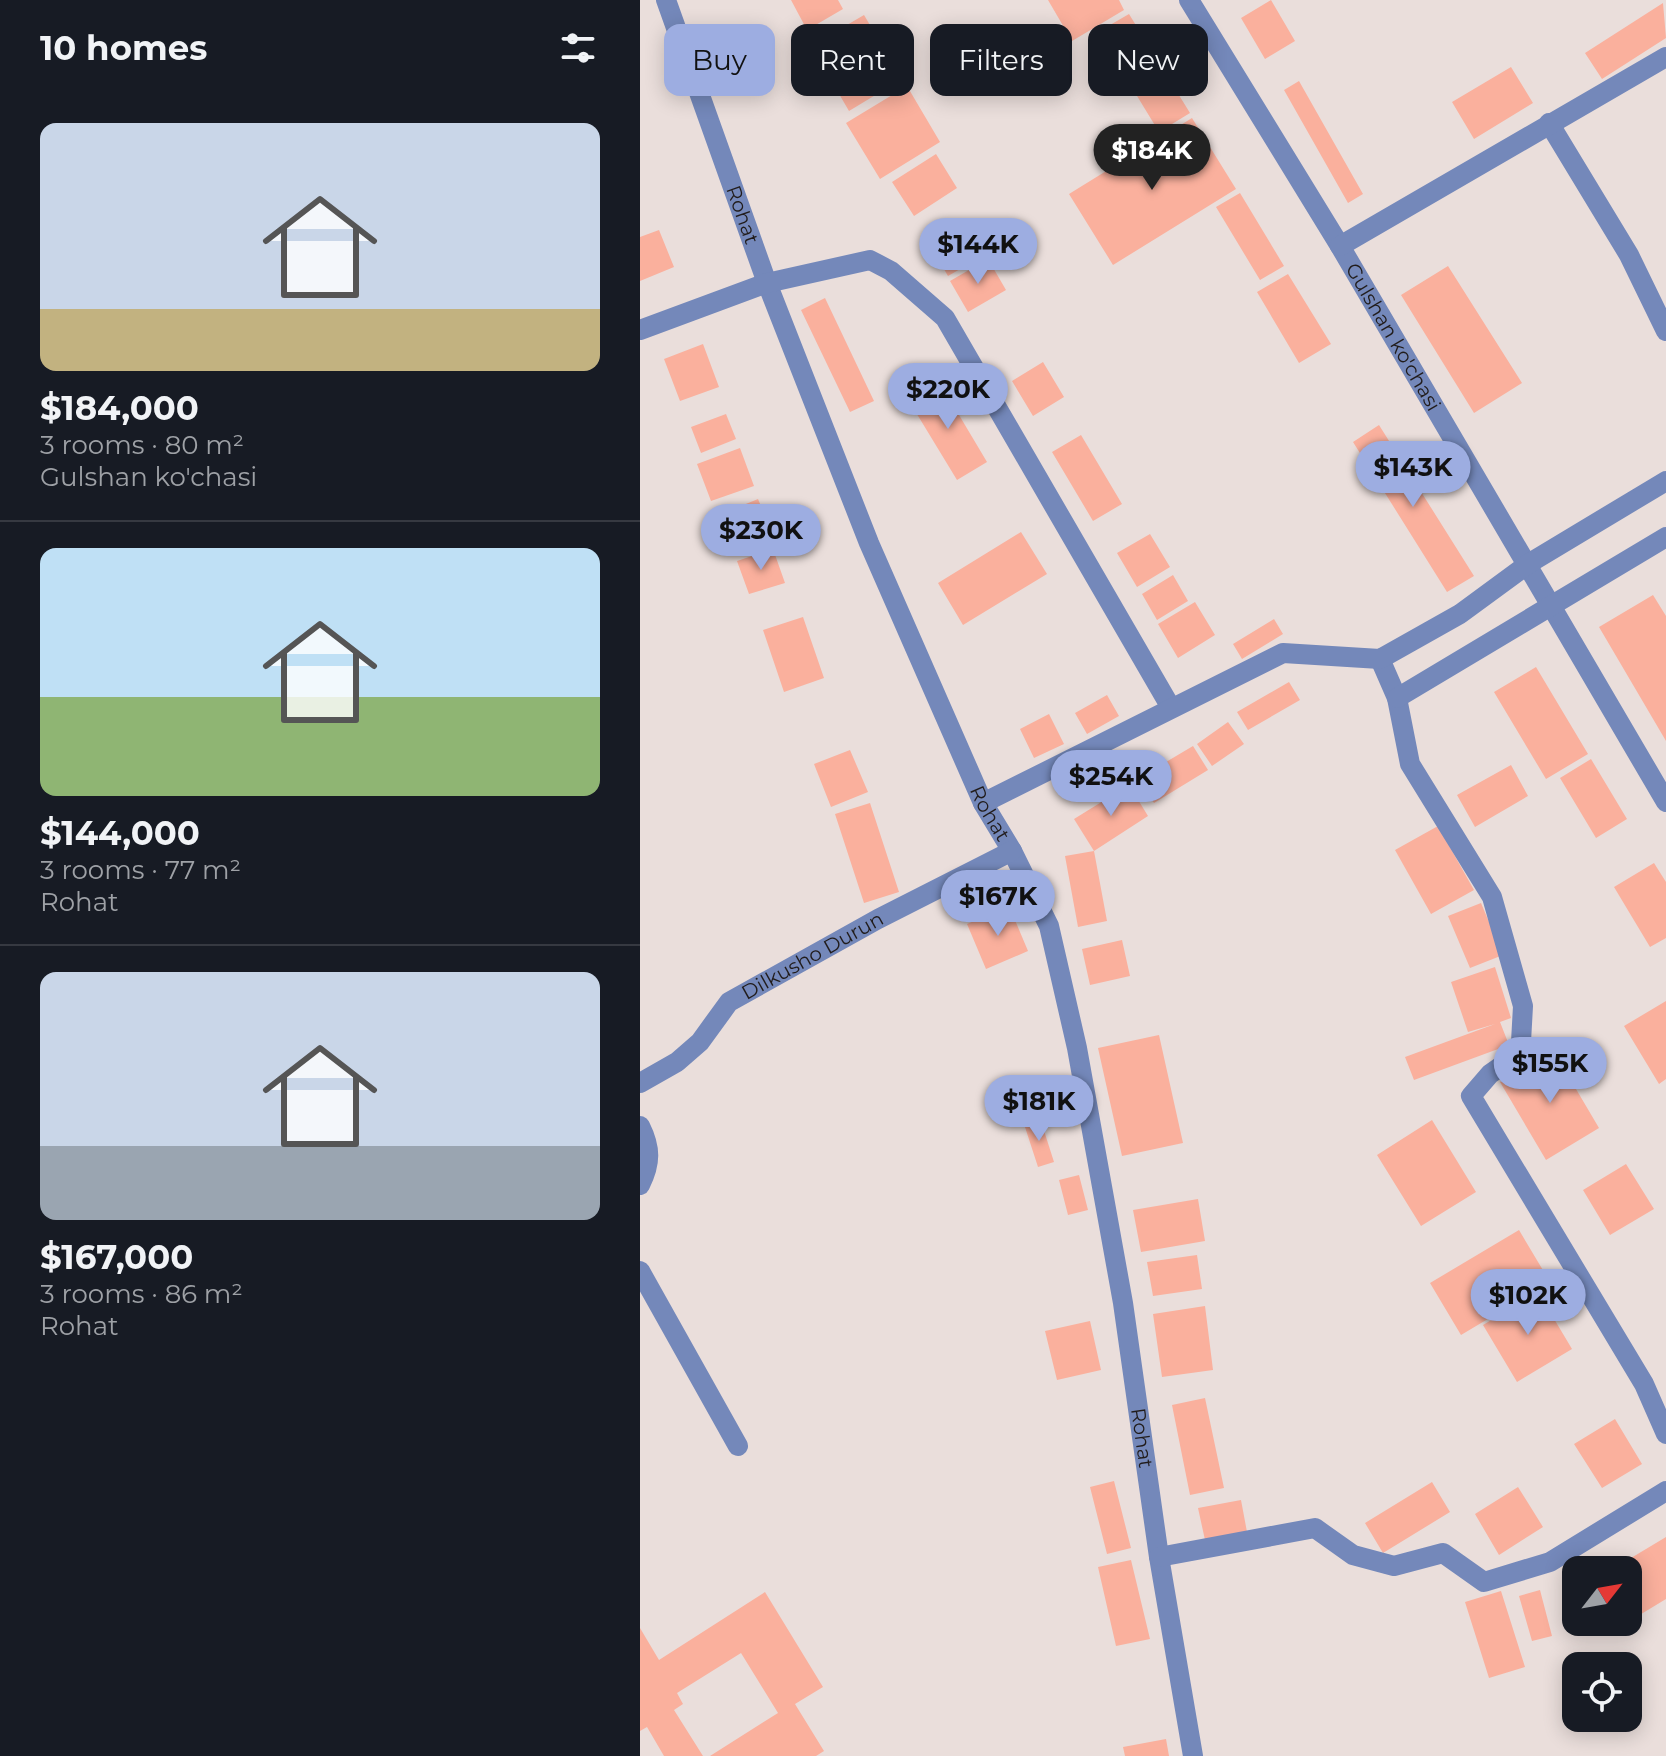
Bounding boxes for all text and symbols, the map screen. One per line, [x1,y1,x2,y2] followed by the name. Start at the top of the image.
[664,24,775,96] chip: Buy
[791,24,914,96] chip: Rent
[930,24,1072,96] chip: Filters
[1088,24,1208,96] chip: New
[556,26,600,70] icon: filters
[40,27,207,69] text: 10 homes
[1096,124,1208,192] pin: $184K
[1112,134,1192,166] text: $184K
[248,175,392,319] icon: home
[721,182,764,247] street label: Rohat
[922,218,1034,286] pin: $144K
[937,228,1019,260] text: $144K
[1341,259,1446,415] street label: Gulshan ko'chasi
[892,363,1004,431] pin: $220K
[906,373,990,405] text: $220K
[40,387,199,429] text: $184,000
[40,429,244,461] text: 3 rooms · 80 m²
[1357,441,1469,509] pin: $143K
[1374,451,1452,483] text: $143K
[40,461,257,493] text: Gulshan ko'chasi
[705,504,817,572] pin: $230K
[719,514,803,546] text: $230K
[248,600,392,744] icon: home
[1055,750,1167,818] pin: $254K
[1069,760,1153,792] text: $254K
[965,782,1015,846] street label: Rohat
[40,812,200,854] text: $144,000
[40,854,241,886] text: 3 rooms · 77 m²
[942,870,1054,938] pin: $167K
[959,880,1037,912] text: $167K
[40,886,119,918] text: Rohat
[737,906,888,1005] street label: Dilkusho Durun
[248,1024,392,1168] icon: home
[1494,1037,1606,1105] pin: $155K
[1512,1047,1588,1079] text: $155K
[983,1075,1095,1143] pin: $181K
[1002,1085,1076,1117] text: $181K
[40,1236,193,1278] text: $167,000
[1472,1269,1584,1337] pin: $102K
[40,1278,243,1310] text: 3 rooms · 86 m²
[1489,1279,1567,1311] text: $102K
[40,1310,119,1342] text: Rohat
[1126,1406,1158,1470] street label: Rohat
[1562,1556,1642,1636] north arrow
[1562,1556,1642,1732] map controls
[1562,1652,1642,1732] button: locate

